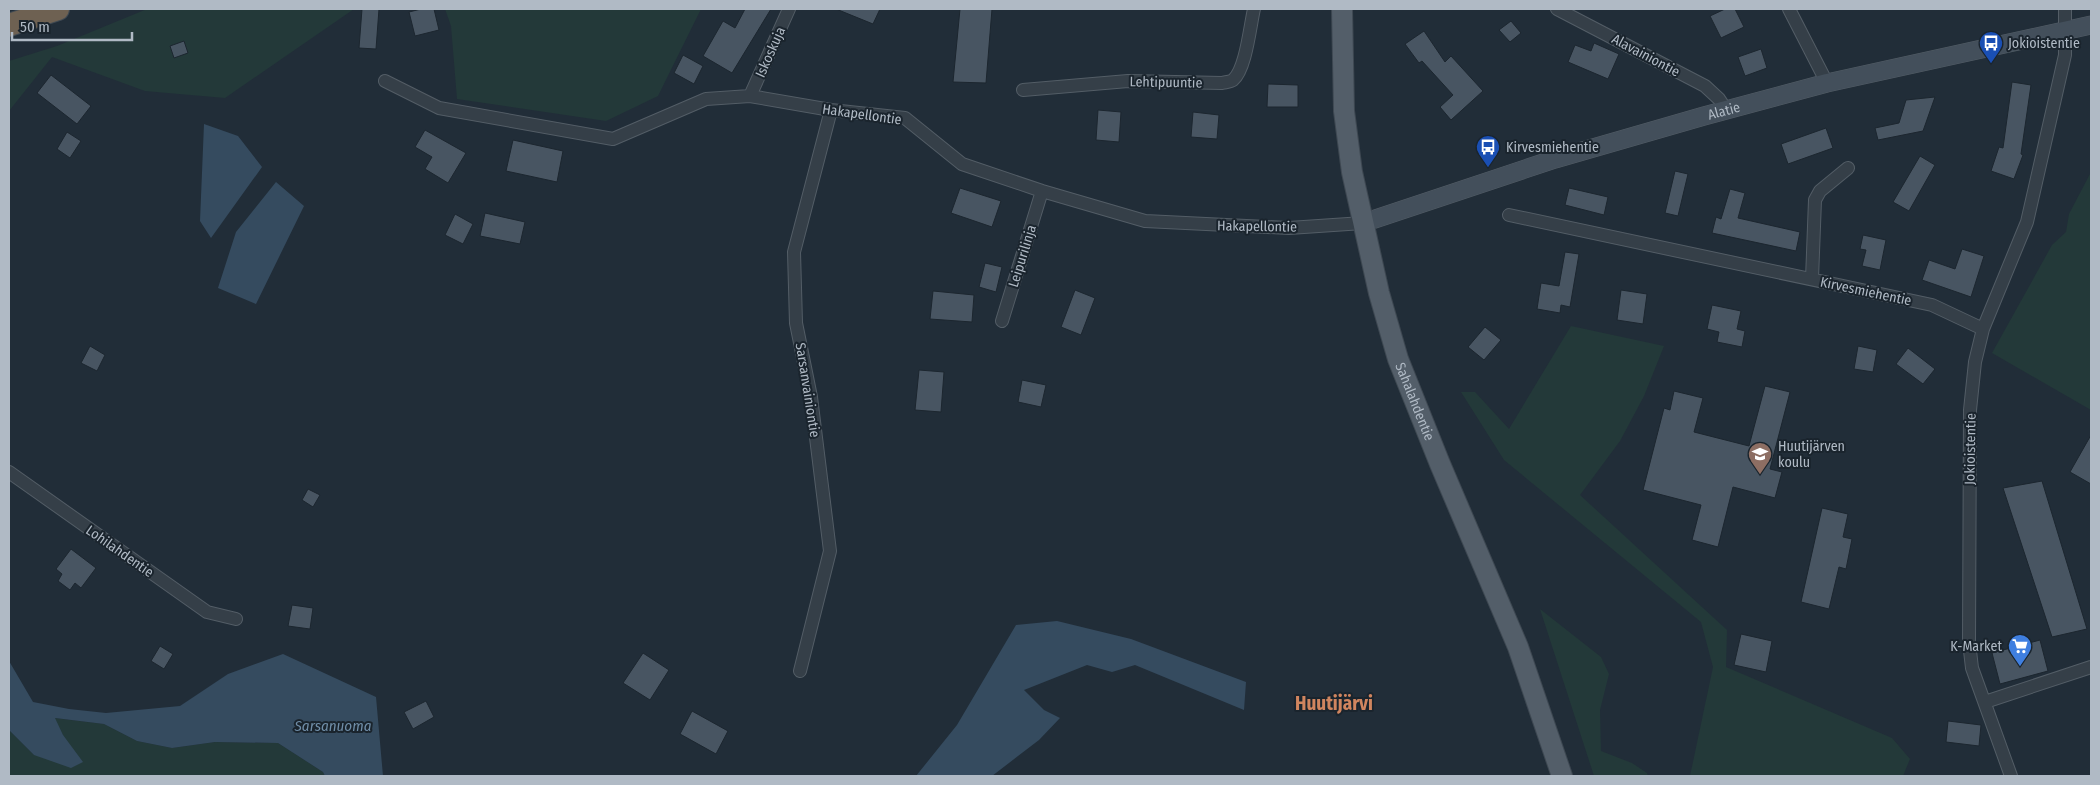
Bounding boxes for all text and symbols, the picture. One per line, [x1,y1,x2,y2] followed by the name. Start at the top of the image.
[12,10,132,42] scale bar
[20,18,50,36] text: 50 m
[752,24,789,80] street label: Iskoskuja
[1609,30,1683,81] street label: Alavainiontie
[1978,30,2004,64] bus stop icon: Jokioistentie
[2008,35,2080,52] place label: Jokioistentie
[1129,73,1203,92] street label: Lehtipuuntie
[1706,99,1742,124] street label: Alatie
[821,101,903,128] street label: Hakapellontie
[1475,134,1501,168] bus stop icon: Kirvesmiehentie
[1506,139,1599,156] place label: Kirvesmiehentie
[1217,217,1297,236] street label: Hakapellontie
[1005,223,1040,289] street label: Leipurilinja
[1819,274,1913,309] street label: Kirvesmiehentie
[792,342,823,439] street label: Sarsanvainiontie
[1391,360,1438,443] street label: Sahalahdentie
[1961,413,1980,485] street label: Jokioistentie
[1778,438,1845,471] place label: Huutijärven koulu
[1747,441,1773,475] school or university icon: Huutijärven koulu
[83,522,157,581] street label: Lohilahdentie
[2007,633,2033,667] supermarket icon: K-Market
[1950,638,2002,655] place label: K-Market
[1295,692,1373,715] district label: Huutijärvi
[294,717,372,735] water label: Sarsanuoma

